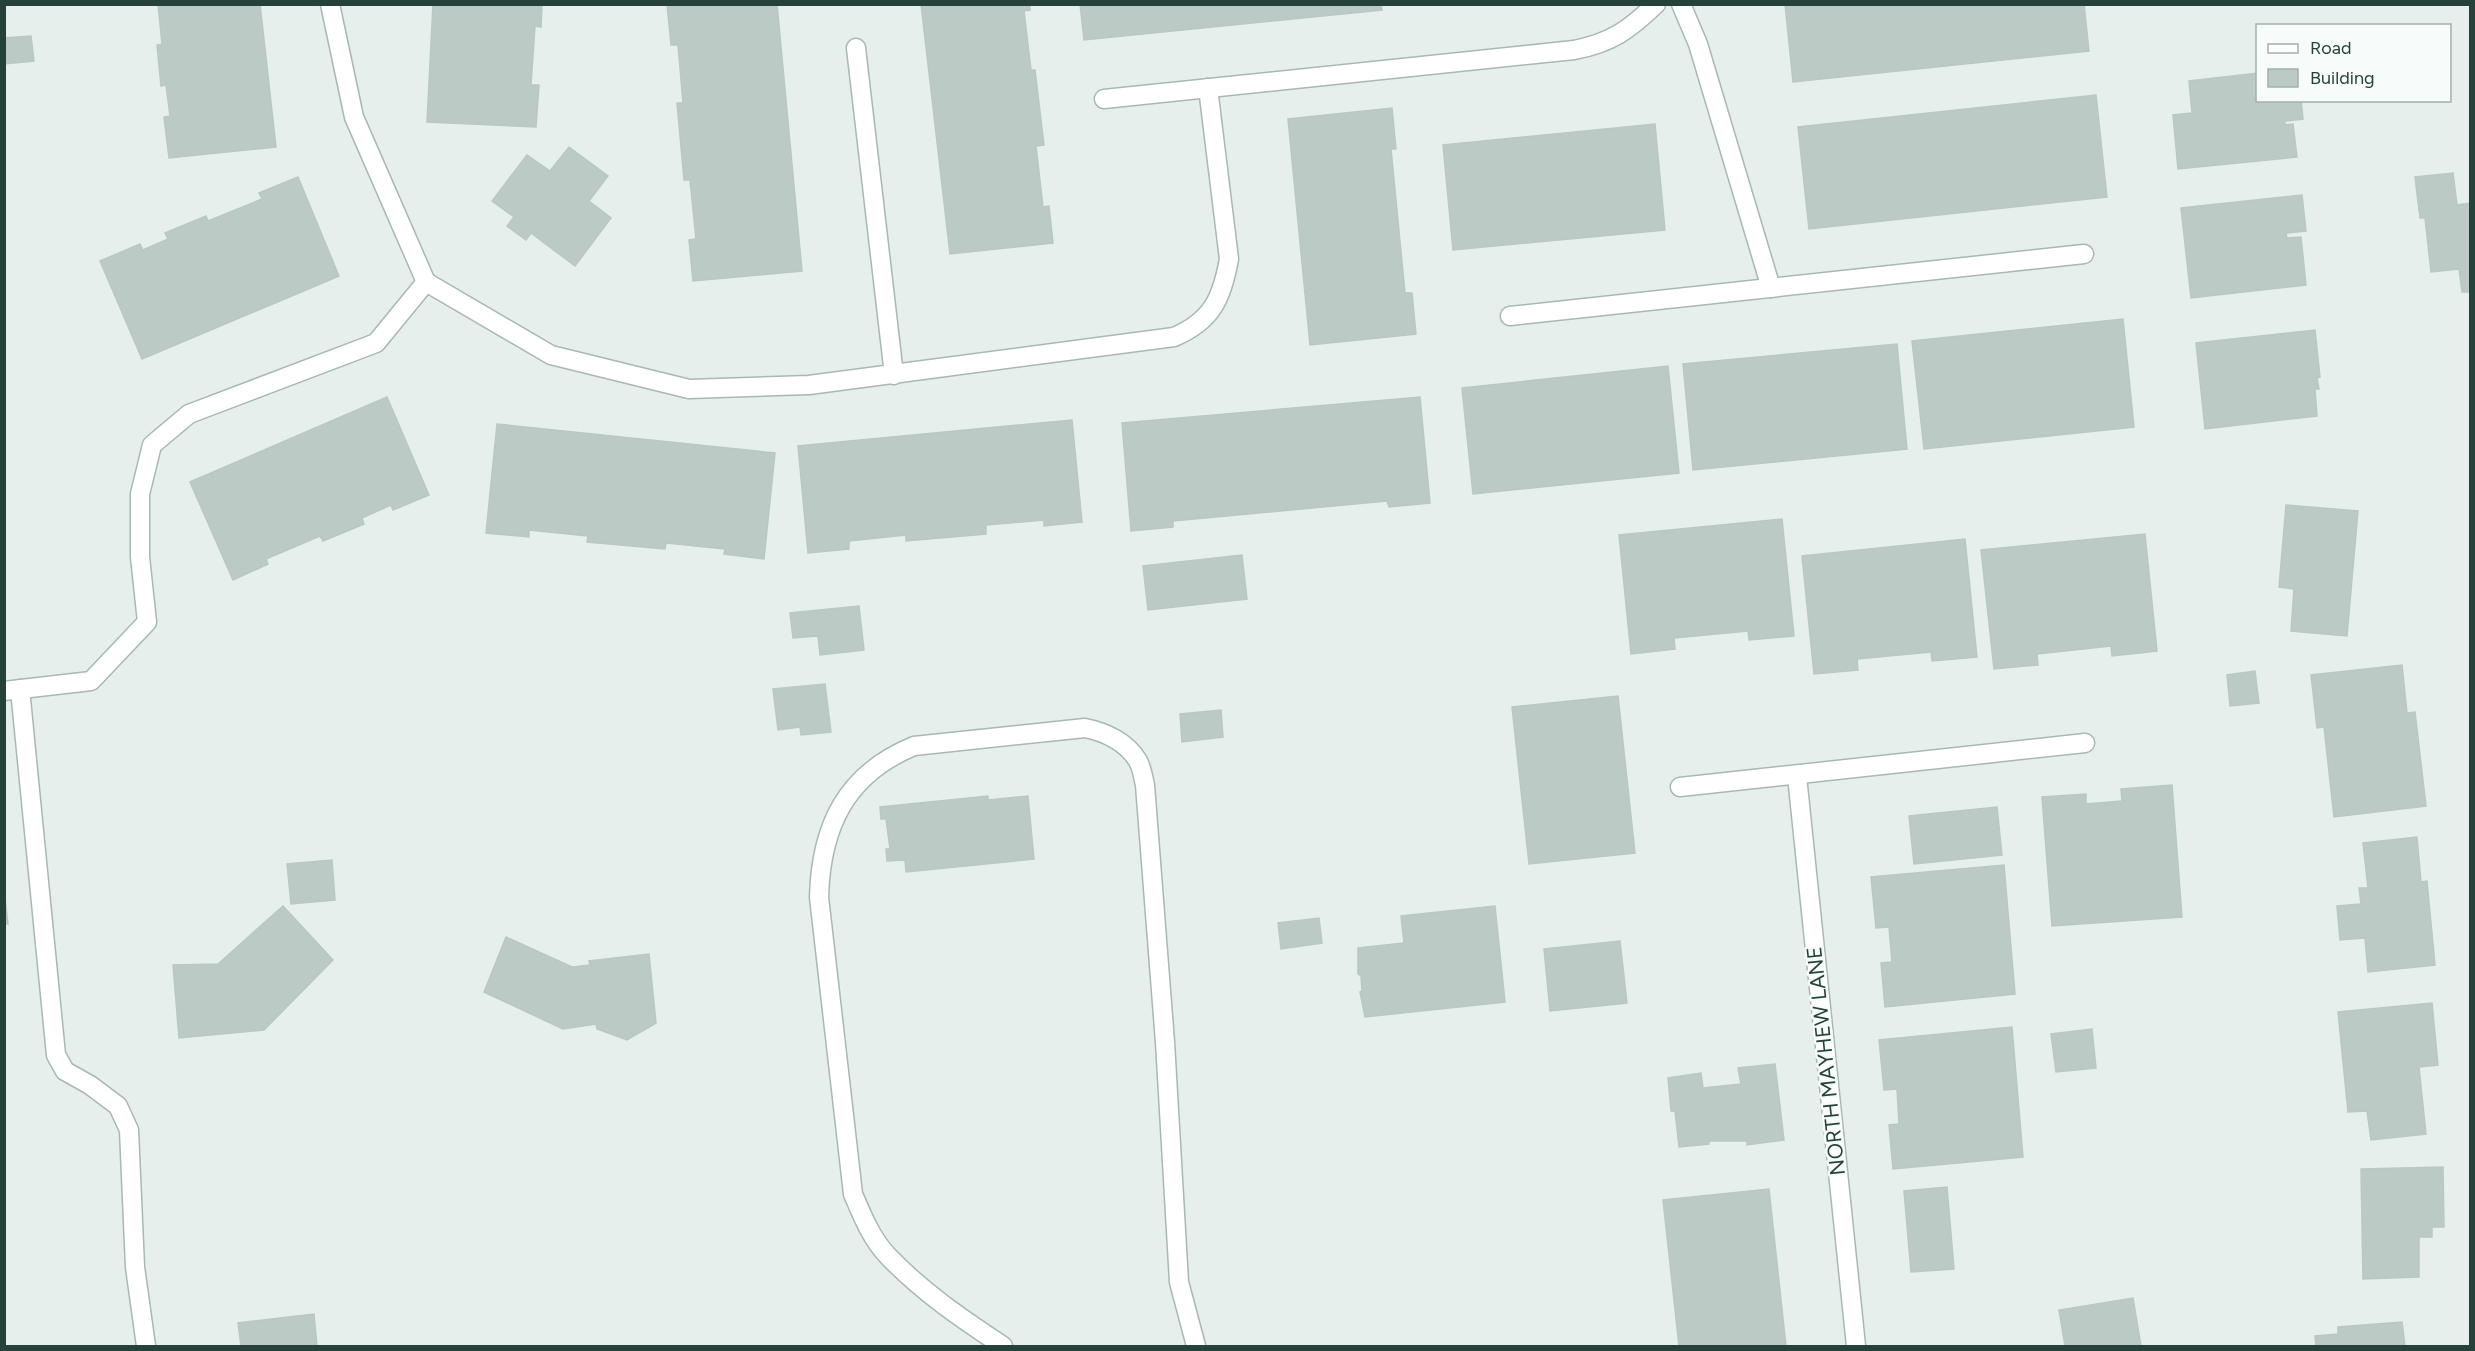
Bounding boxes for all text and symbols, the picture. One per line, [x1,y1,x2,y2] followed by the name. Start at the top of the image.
[2256,24,2451,102] legend
[2310,37,2351,59] text: Road
[2310,67,2375,89] text: Building
[1801,945,1850,1177] street label: NORTH MAYHEW LANE

